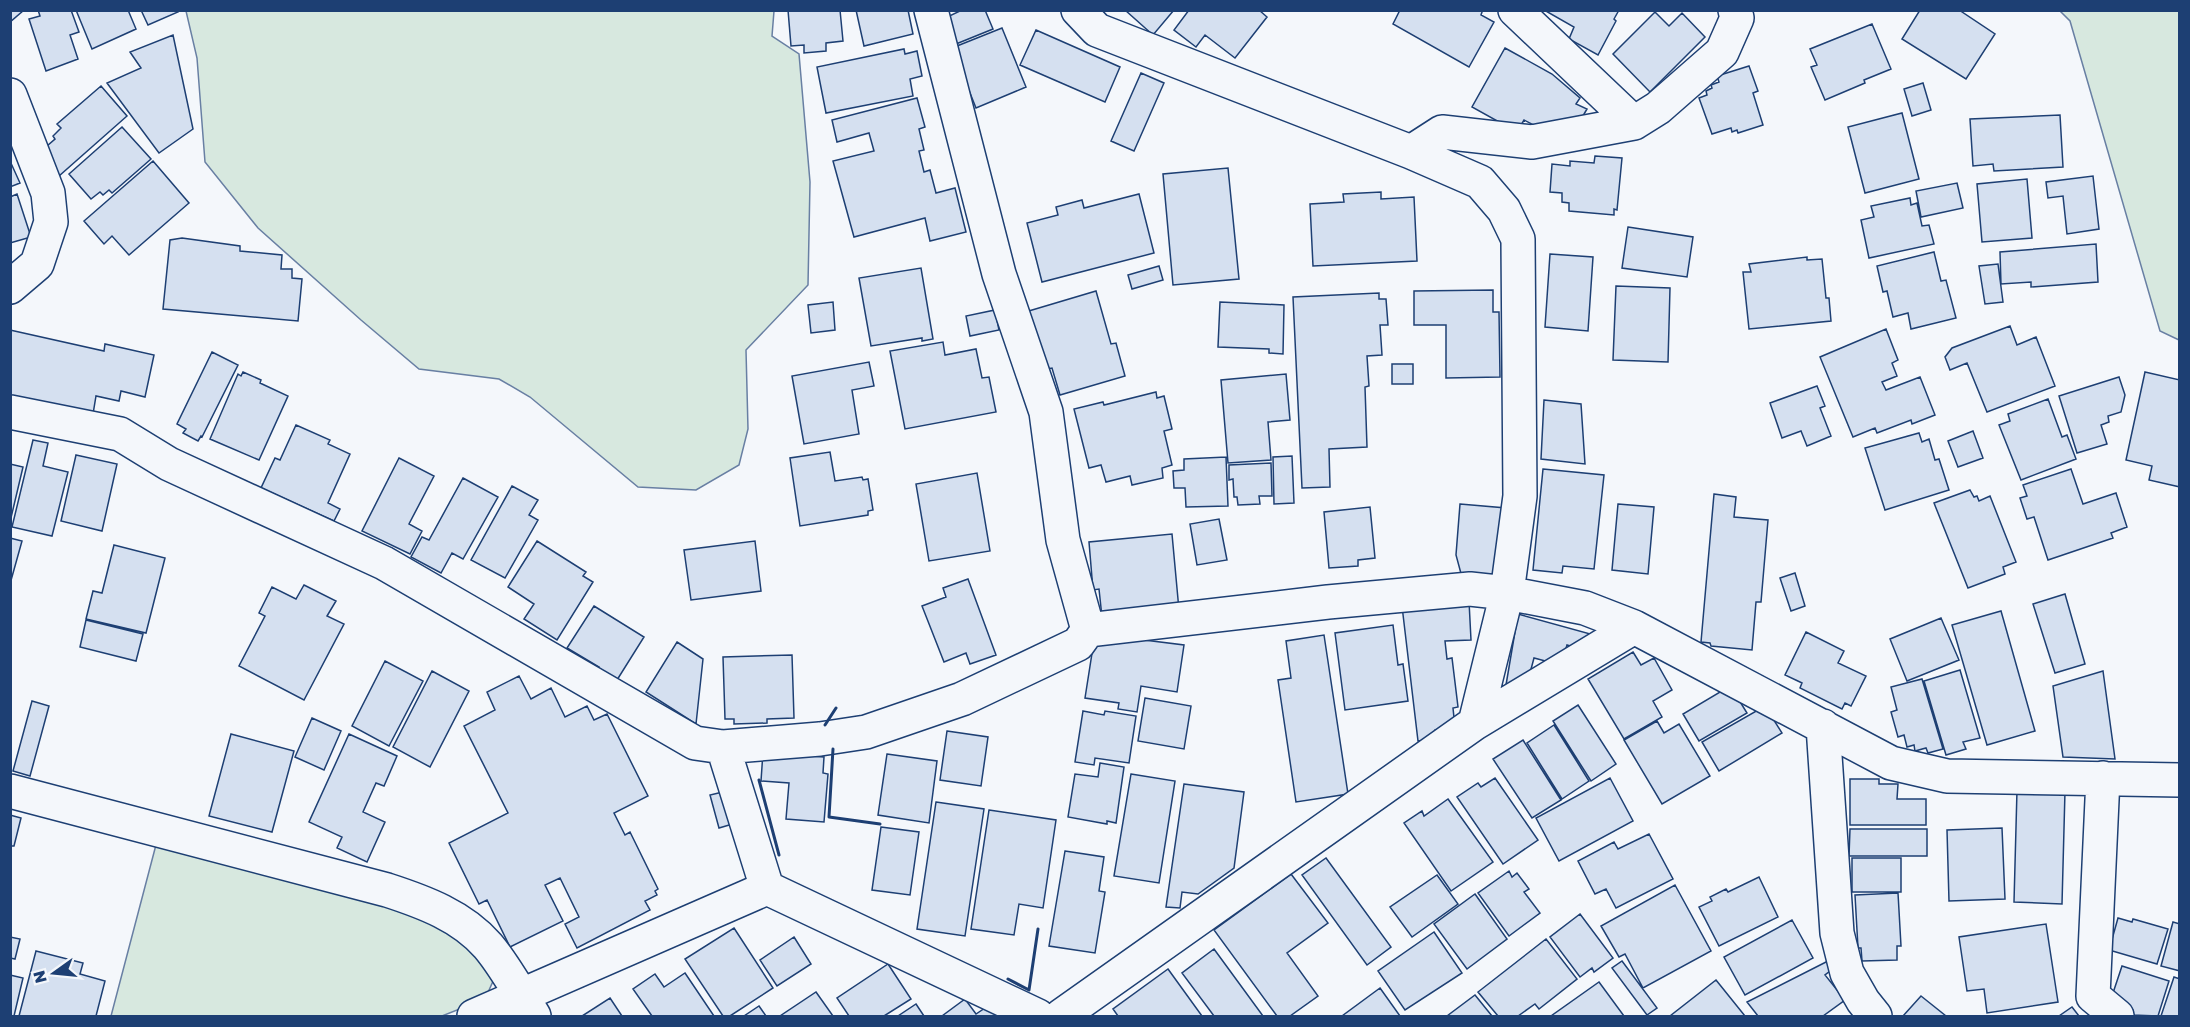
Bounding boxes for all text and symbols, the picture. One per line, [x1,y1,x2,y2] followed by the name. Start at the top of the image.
[24,943,84,1003] north arrow
[28,968,51,985] text: N

